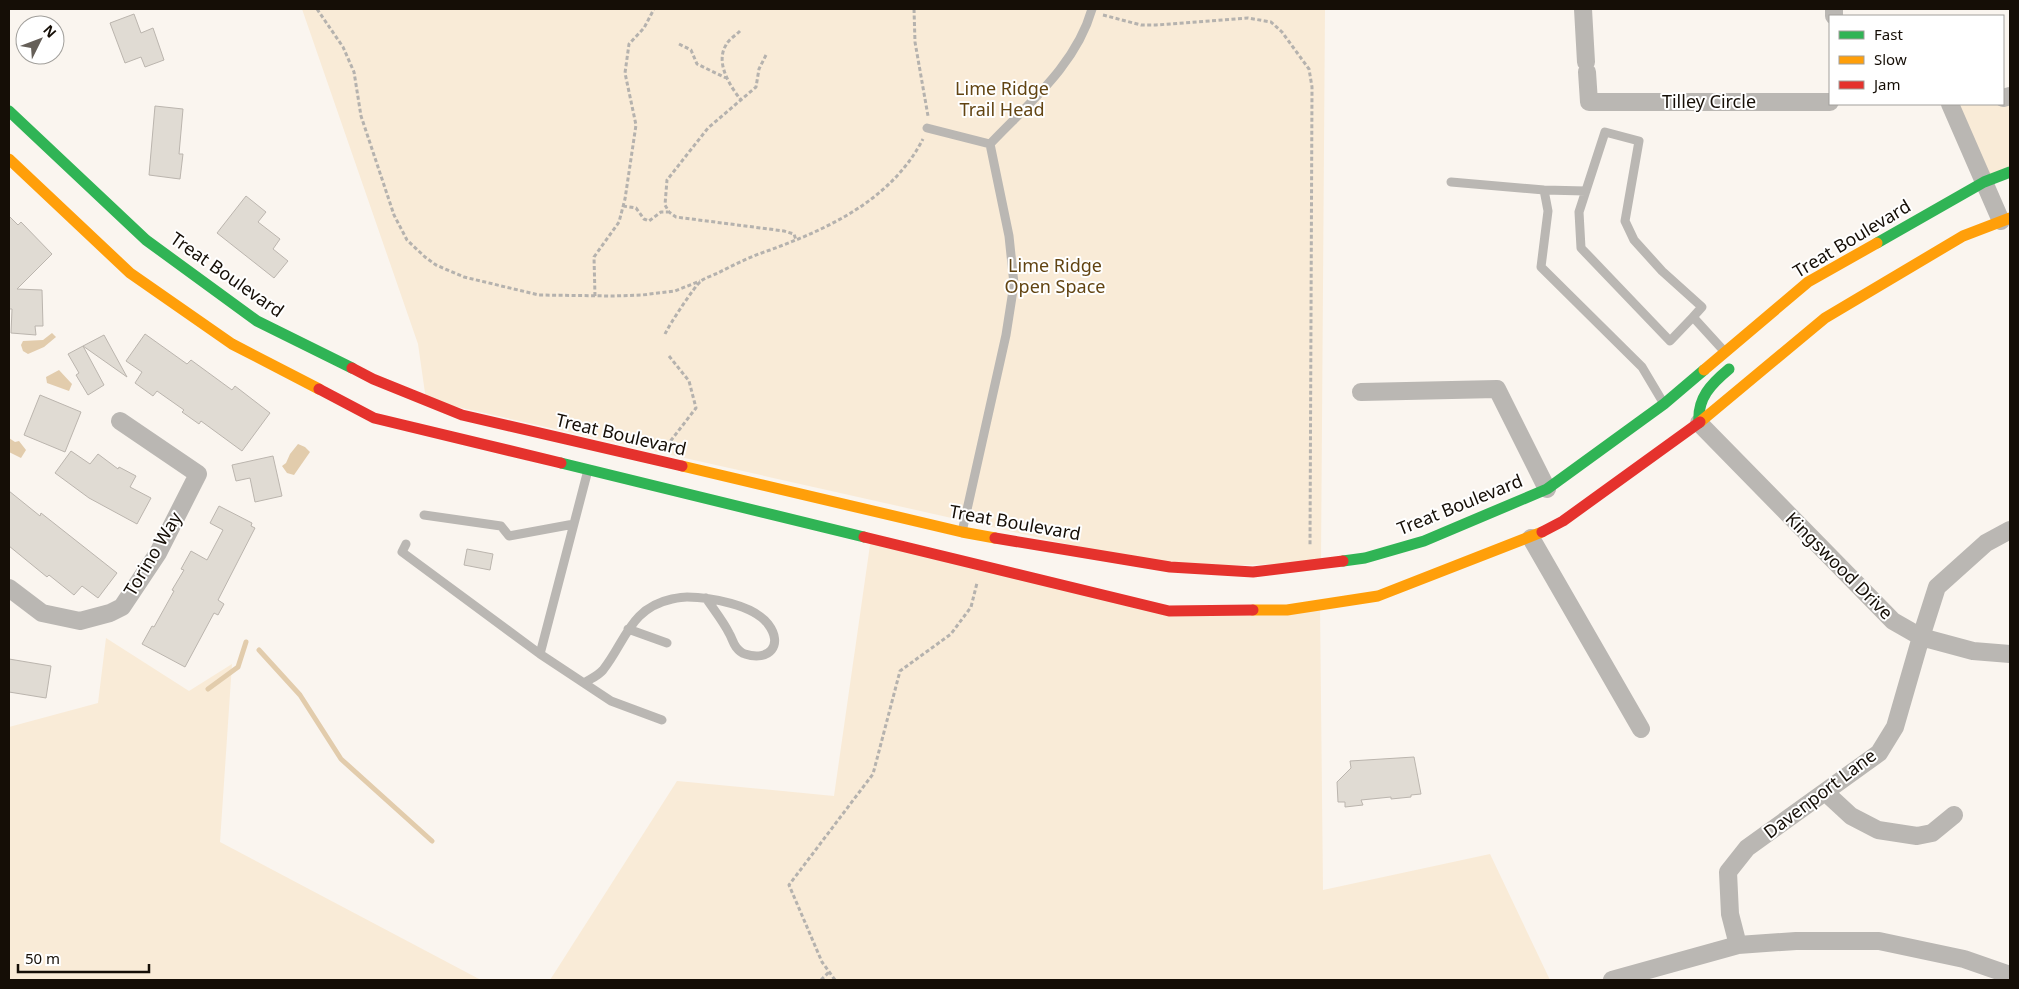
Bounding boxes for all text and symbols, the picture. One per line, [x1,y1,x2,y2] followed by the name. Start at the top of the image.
[15,15,65,65] north arrow
[1829,15,2004,105] legend
[39,20,61,42] text: N
[1874,24,1903,44] text: Fast
[1874,49,1907,69] text: Slow
[1872,74,1901,94] text: Jam
[955,76,1049,121] park label: Lime Ridge Trail Head
[1662,89,1756,113] street label: Tilley Circle
[1788,194,1915,283] street label: Treat Boulevard
[166,226,289,322] street label: Treat Boulevard
[1005,253,1105,298] park label: Lime Ridge Open Space
[554,407,689,461] street label: Treat Boulevard
[1393,468,1526,540] street label: Treat Boulevard
[948,499,1083,545] street label: Treat Boulevard
[118,506,187,600] street label: Torino Way
[1781,506,1899,624] street label: Kingswood Drive
[1758,743,1881,843] street label: Davenport Lane
[18,942,149,974] scale bar
[25,948,60,968] text: 50 m

